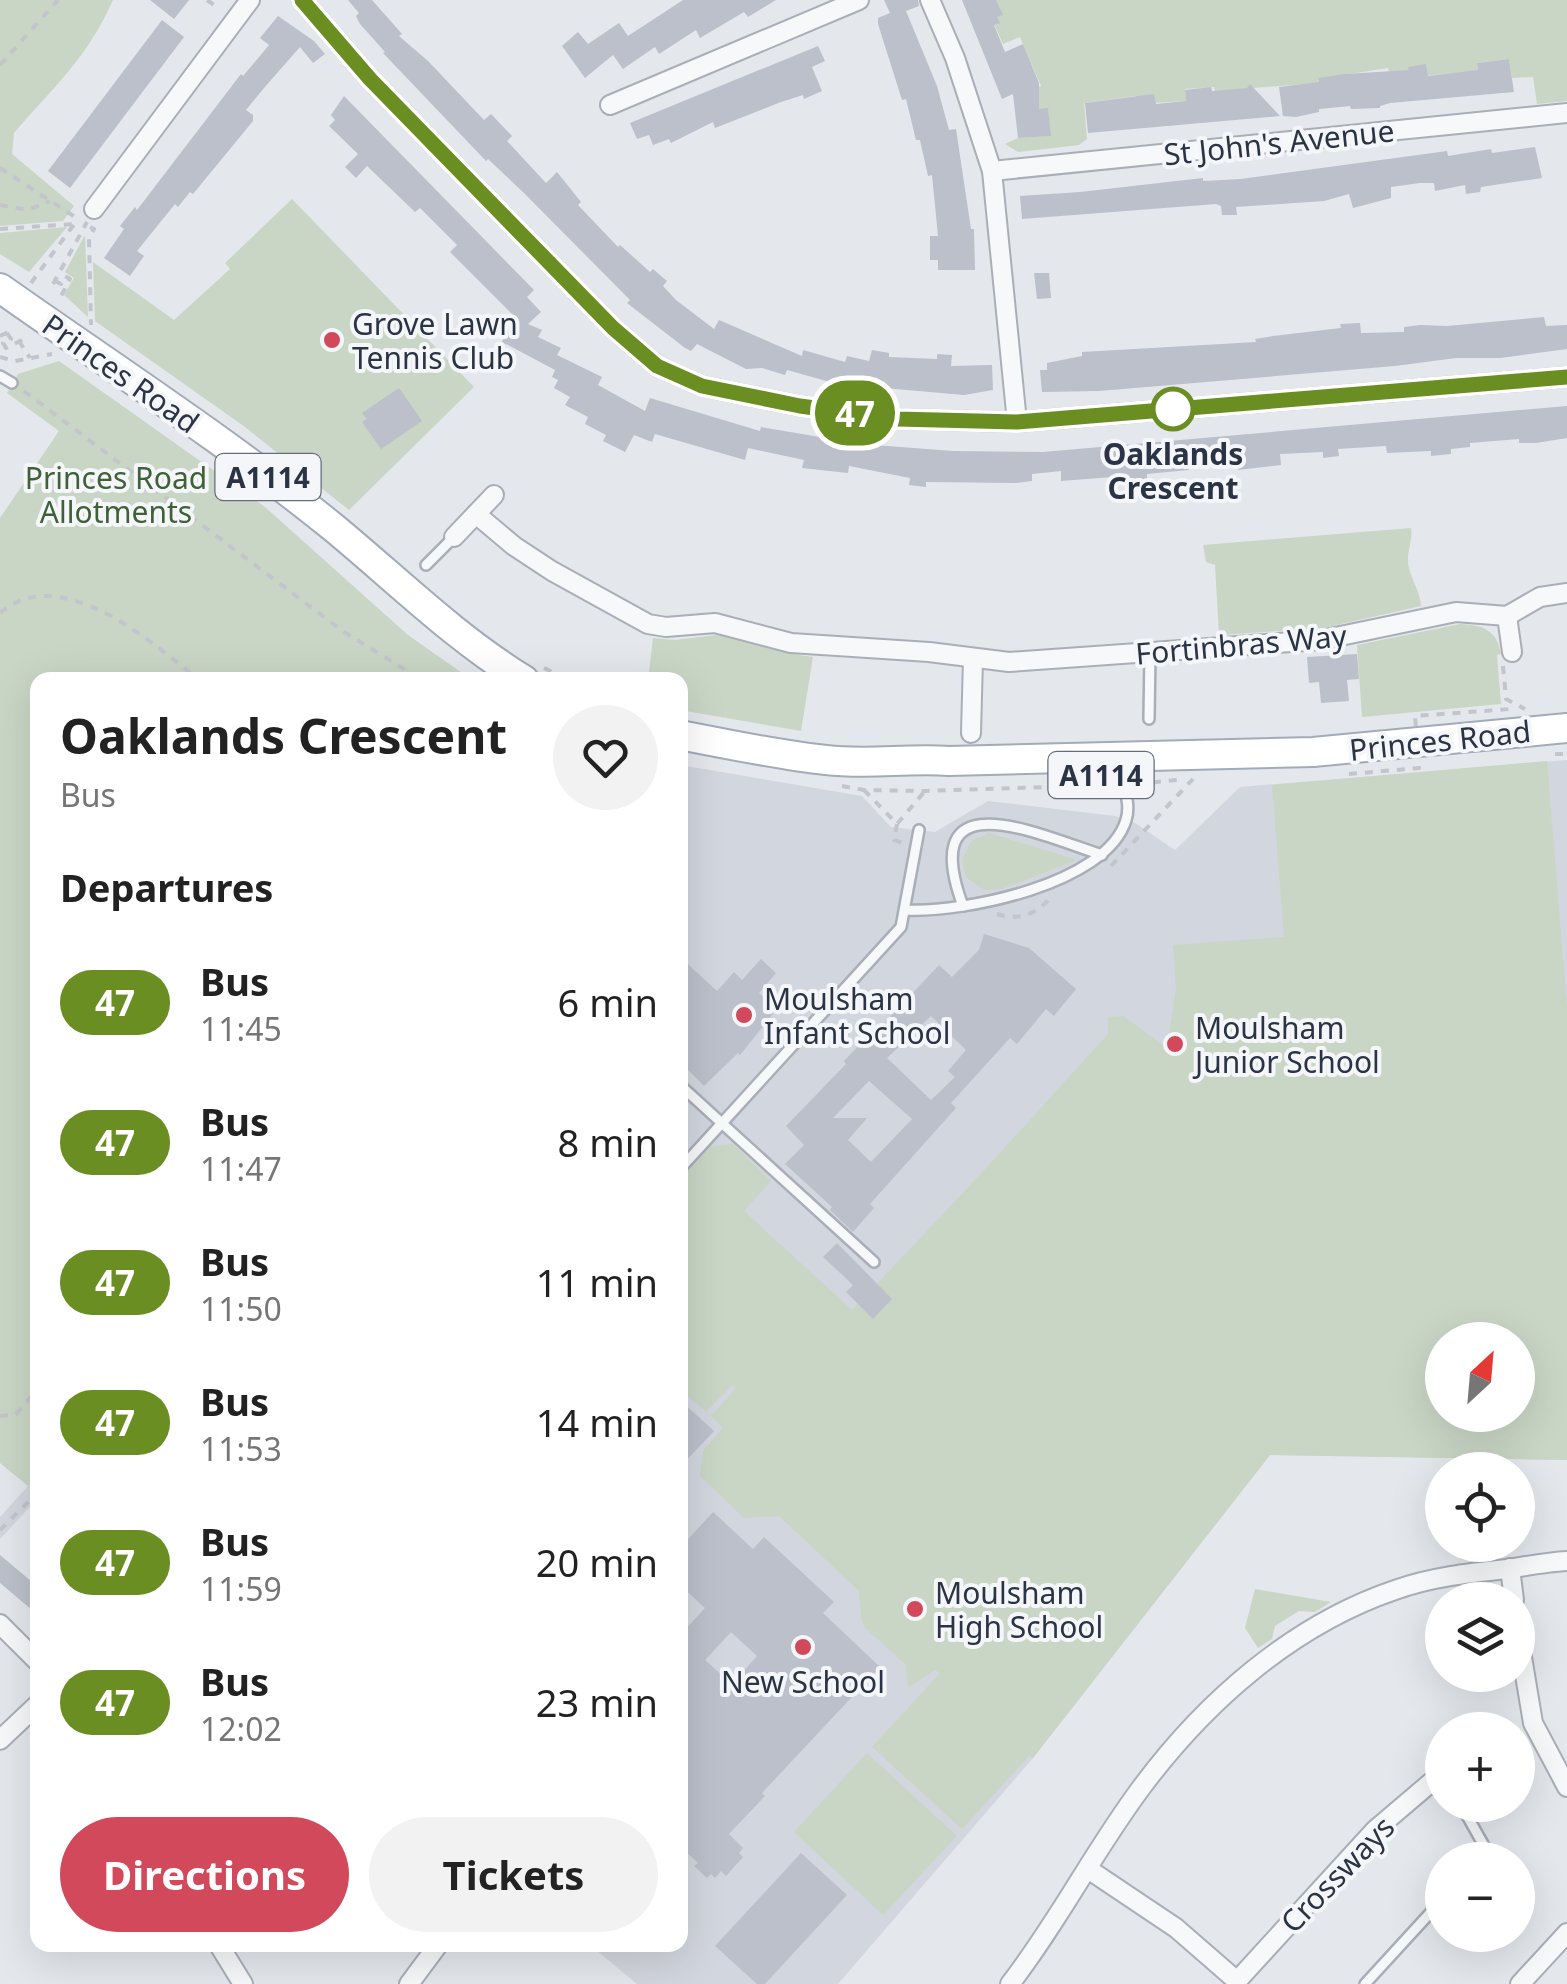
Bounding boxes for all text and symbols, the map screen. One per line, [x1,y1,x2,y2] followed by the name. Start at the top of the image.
[1162,110,1396,174] street label: St John's Avenue
[352,303,518,378] place label: Grove Lawn Tennis Club
[35,304,207,442] street label: Princes Road
[321,329,343,351] marker: Grove Lawn Tennis Club
[810,380,900,446] line badge: 47
[1152,388,1194,430] marker: Oaklands Crescent
[835,390,875,437] text: 47
[1103,433,1243,508] place label: Oaklands Crescent
[216,454,320,500] road number: A1114
[25,457,207,532] park label: Princes Road Allotments
[1134,614,1349,674] street label: Fortinbras Way
[60,703,507,768] text: Oaklands Crescent
[553,705,658,810] button: heart
[1347,710,1533,770] street label: Princes Road
[1048,752,1154,798] road number: A1114
[60,773,116,816] text: Bus
[60,861,273,913] text: Departures
[200,955,269,1007] text: Bus
[558,976,658,1028] text: 6 min
[764,978,950,1053] place label: Moulsham Infant School
[95,979,135,1026] text: 47
[733,1004,755,1026] marker: Moulsham Infant School
[200,1007,282,1050] text: 11:45
[1192,1007,1380,1082] place label: Moulsham Junior School
[1164,1033,1186,1055] marker: Moulsham Junior School
[200,1095,269,1147] text: Bus
[558,1116,658,1168] text: 8 min
[95,1119,135,1166] text: 47
[200,1147,282,1190] text: 11:47
[200,1235,269,1287] text: Bus
[536,1256,658,1308] text: 11 min
[95,1259,135,1306] text: 47
[200,1287,282,1330] text: 11:50
[1425,1322,1535,1432] north arrow
[1425,1322,1535,1952] map controls
[200,1375,269,1427] text: Bus
[536,1396,658,1448] text: 14 min
[95,1399,135,1446] text: 47
[200,1427,282,1470] text: 11:53
[1425,1452,1535,1562] button: locate
[200,1515,269,1567] text: Bus
[536,1536,658,1588] text: 20 min
[95,1539,135,1586] text: 47
[200,1567,282,1610] text: 11:59
[935,1572,1103,1647] place label: Moulsham High School
[1425,1582,1535,1692] button: layers
[904,1598,926,1620] marker: Moulsham High School
[792,1636,814,1658] marker: New School
[200,1655,269,1707] text: Bus
[721,1661,885,1702] place label: New School
[536,1676,658,1728] text: 23 min
[95,1679,135,1726] text: 47
[200,1707,282,1750] text: 12:02
[1425,1712,1535,1822] button: +
[1271,1807,1403,1941] street label: Crossways
[60,1817,349,1932] button: Directions
[369,1817,658,1932] button: Tickets
[1425,1842,1535,1952] button: −

